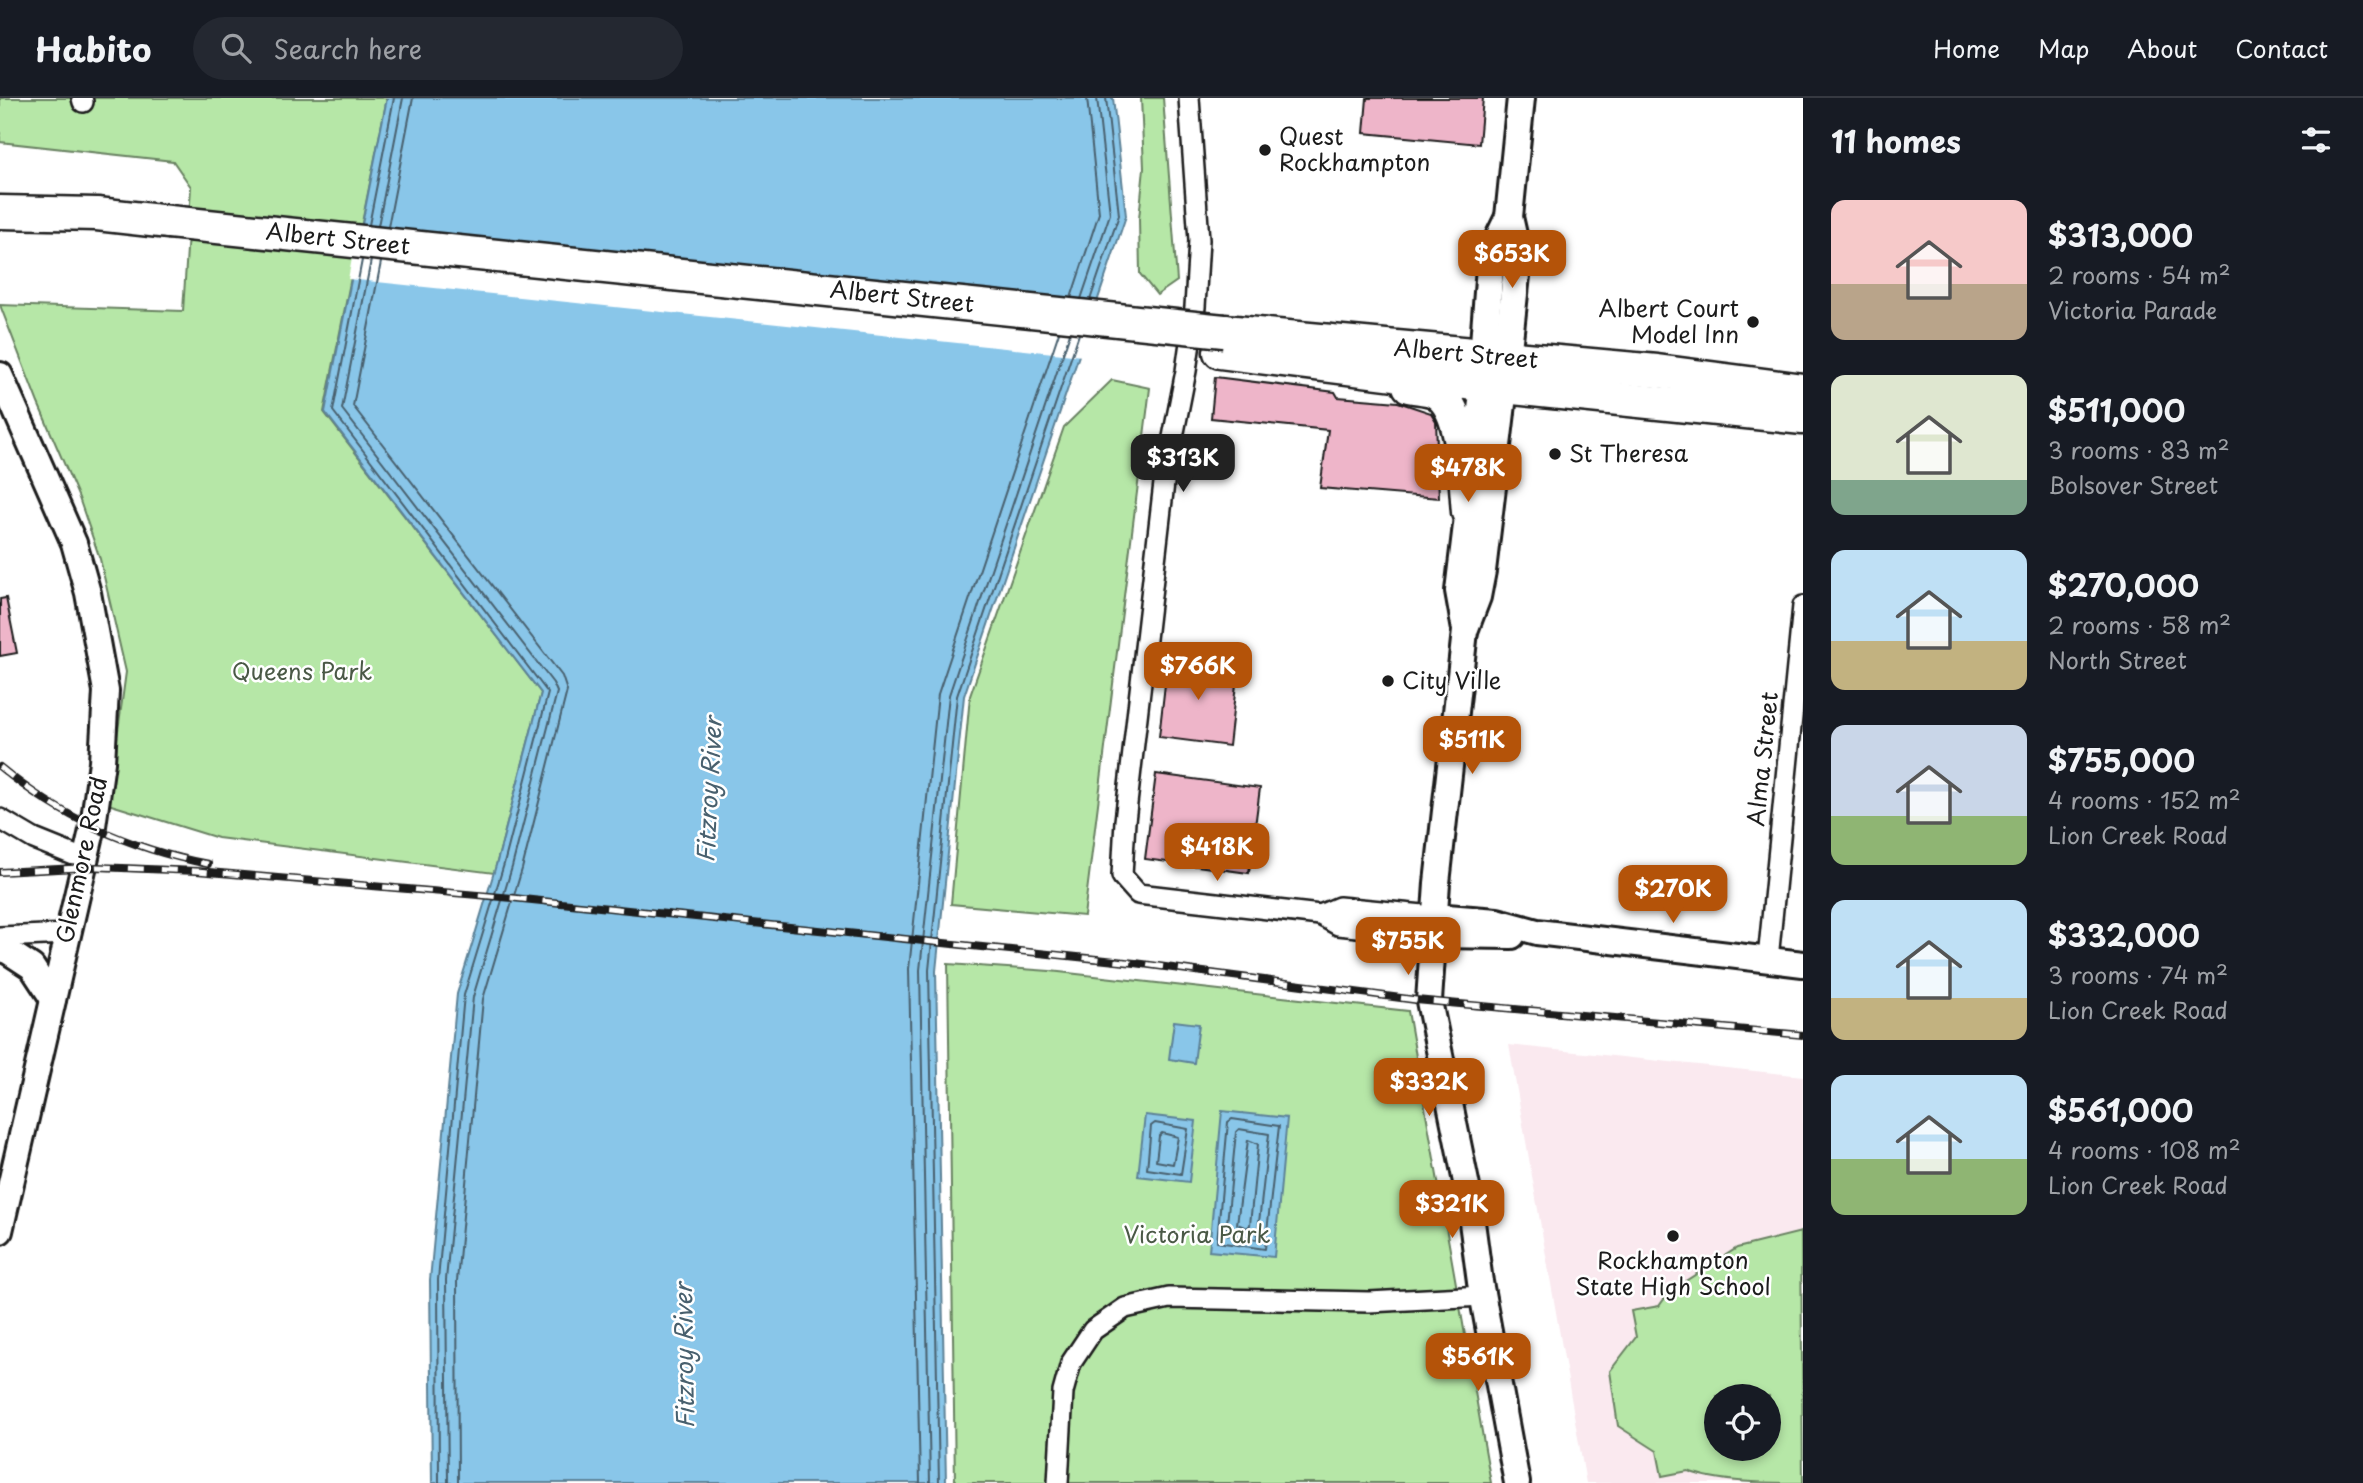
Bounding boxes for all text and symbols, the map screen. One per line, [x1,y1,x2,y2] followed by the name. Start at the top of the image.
[193,17,683,80] search box
[35,23,151,73] text: Habito
[217,29,255,67] icon: search
[273,29,422,68] text: Search here
[1933,30,2000,66] text: Home
[2038,30,2089,66] text: Map
[2127,30,2197,66] text: About
[2235,30,2328,66] text: Contact
[1279,118,1430,179] place label: Quest Rockhampton
[1831,118,1961,163] text: 11 homes
[2297,121,2335,159] icon: filters
[1257,142,1273,158] marker: Quest Rockhampton
[2048,212,2193,257] text: $313,000
[264,213,412,262] street label: Albert Street
[1887,228,1971,312] icon: home
[1463,230,1561,290] pin: $653K
[1474,235,1550,270] text: $653K
[2048,257,2231,292] text: 2 rooms · 54 m²
[828,271,976,320] street label: Albert Street
[1598,290,1739,351] place label: Albert Court Model Inn
[2048,292,2217,327] text: Victoria Parade
[1745,314,1761,330] marker: Albert Court Model Inn
[1393,329,1540,376] street label: Albert Street
[2048,387,2185,432] text: $511,000
[1887,403,1971,487] icon: home
[2048,432,2230,467] text: 3 rooms · 83 m²
[1134,434,1232,494] pin: $313K
[1569,435,1689,470] place label: St Theresa
[1147,439,1219,474] text: $313K
[1419,444,1517,504] pin: $478K
[1547,446,1563,462] marker: St Theresa
[1431,449,1505,484] text: $478K
[2048,467,2218,502] text: Bolsover Street
[2048,562,2199,607] text: $270,000
[1887,578,1971,662] icon: home
[2048,607,2231,642] text: 2 rooms · 58 m²
[1149,642,1247,702] pin: $766K
[2048,642,2187,677] text: North Street
[1160,647,1236,682] text: $766K
[232,653,372,688] park label: Queens Park
[1402,662,1501,697] place label: City Ville
[1380,673,1396,689] marker: City Ville
[1737,690,1786,828] street label: Alma Street
[686,713,730,863] water label: Fitzroy River
[1423,716,1521,776] pin: $511K
[1439,721,1505,756] text: $511K
[2048,737,2195,782] text: $755,000
[1887,753,1971,837] icon: home
[46,773,115,946] street label: Glenmore Road
[2048,782,2241,817] text: 4 rooms · 152 m²
[2048,817,2228,852] text: Lion Creek Road
[1168,824,1266,883] pin: $418K
[1180,828,1254,863] text: $418K
[1624,866,1722,925] pin: $270K
[1634,870,1712,905] text: $270K
[2048,912,2200,957] text: $332,000
[1359,918,1457,977] pin: $755K
[1372,922,1444,957] text: $755K
[1887,928,1971,1012] icon: home
[2048,957,2228,992] text: 3 rooms · 74 m²
[2048,992,2228,1027] text: Lion Creek Road
[1380,1058,1478,1118] pin: $332K
[1390,1063,1468,1098] text: $332K
[2048,1087,2193,1132] text: $561,000
[1887,1103,1971,1187] icon: home
[2048,1132,2241,1167] text: 4 rooms · 108 m²
[2048,1167,2228,1202] text: Lion Creek Road
[1403,1180,1501,1240] pin: $321K
[1415,1185,1489,1220] text: $321K
[1124,1216,1270,1251] park label: Victoria Park
[1665,1228,1681,1244] marker: Rockhampton State High School
[1575,1242,1771,1303] place label: Rockhampton State High School
[664,1279,702,1429] water label: Fitzroy River
[1429,1334,1527,1393] pin: $561K
[1442,1338,1514,1373] text: $561K
[1704,1384,1781,1461] map controls
[1704,1384,1781,1461] button: locate

